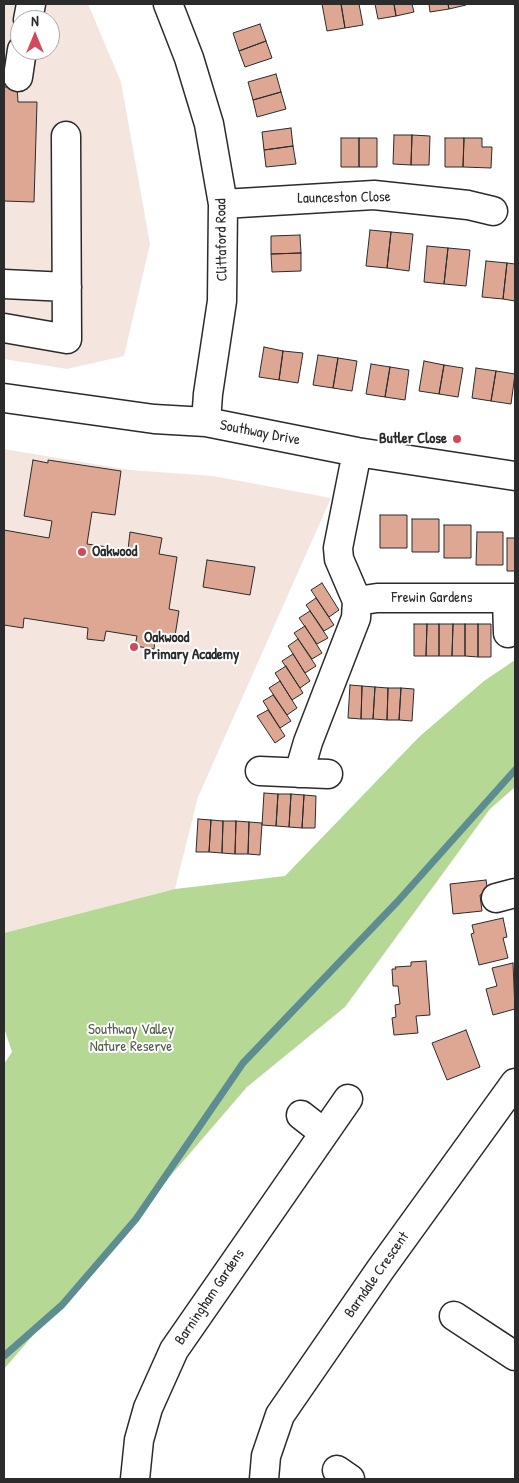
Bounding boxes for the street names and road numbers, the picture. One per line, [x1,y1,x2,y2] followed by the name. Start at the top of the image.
[297,188,391,208] street label: Launceston Close
[212,198,232,282] street label: Clittaford Road
[218,416,302,450] street label: Southway Drive
[391,589,473,607] street label: Frewin Gardens
[341,1229,413,1321] street label: Barndale Crescent
[171,1246,249,1348] street label: Barningham Gardens

